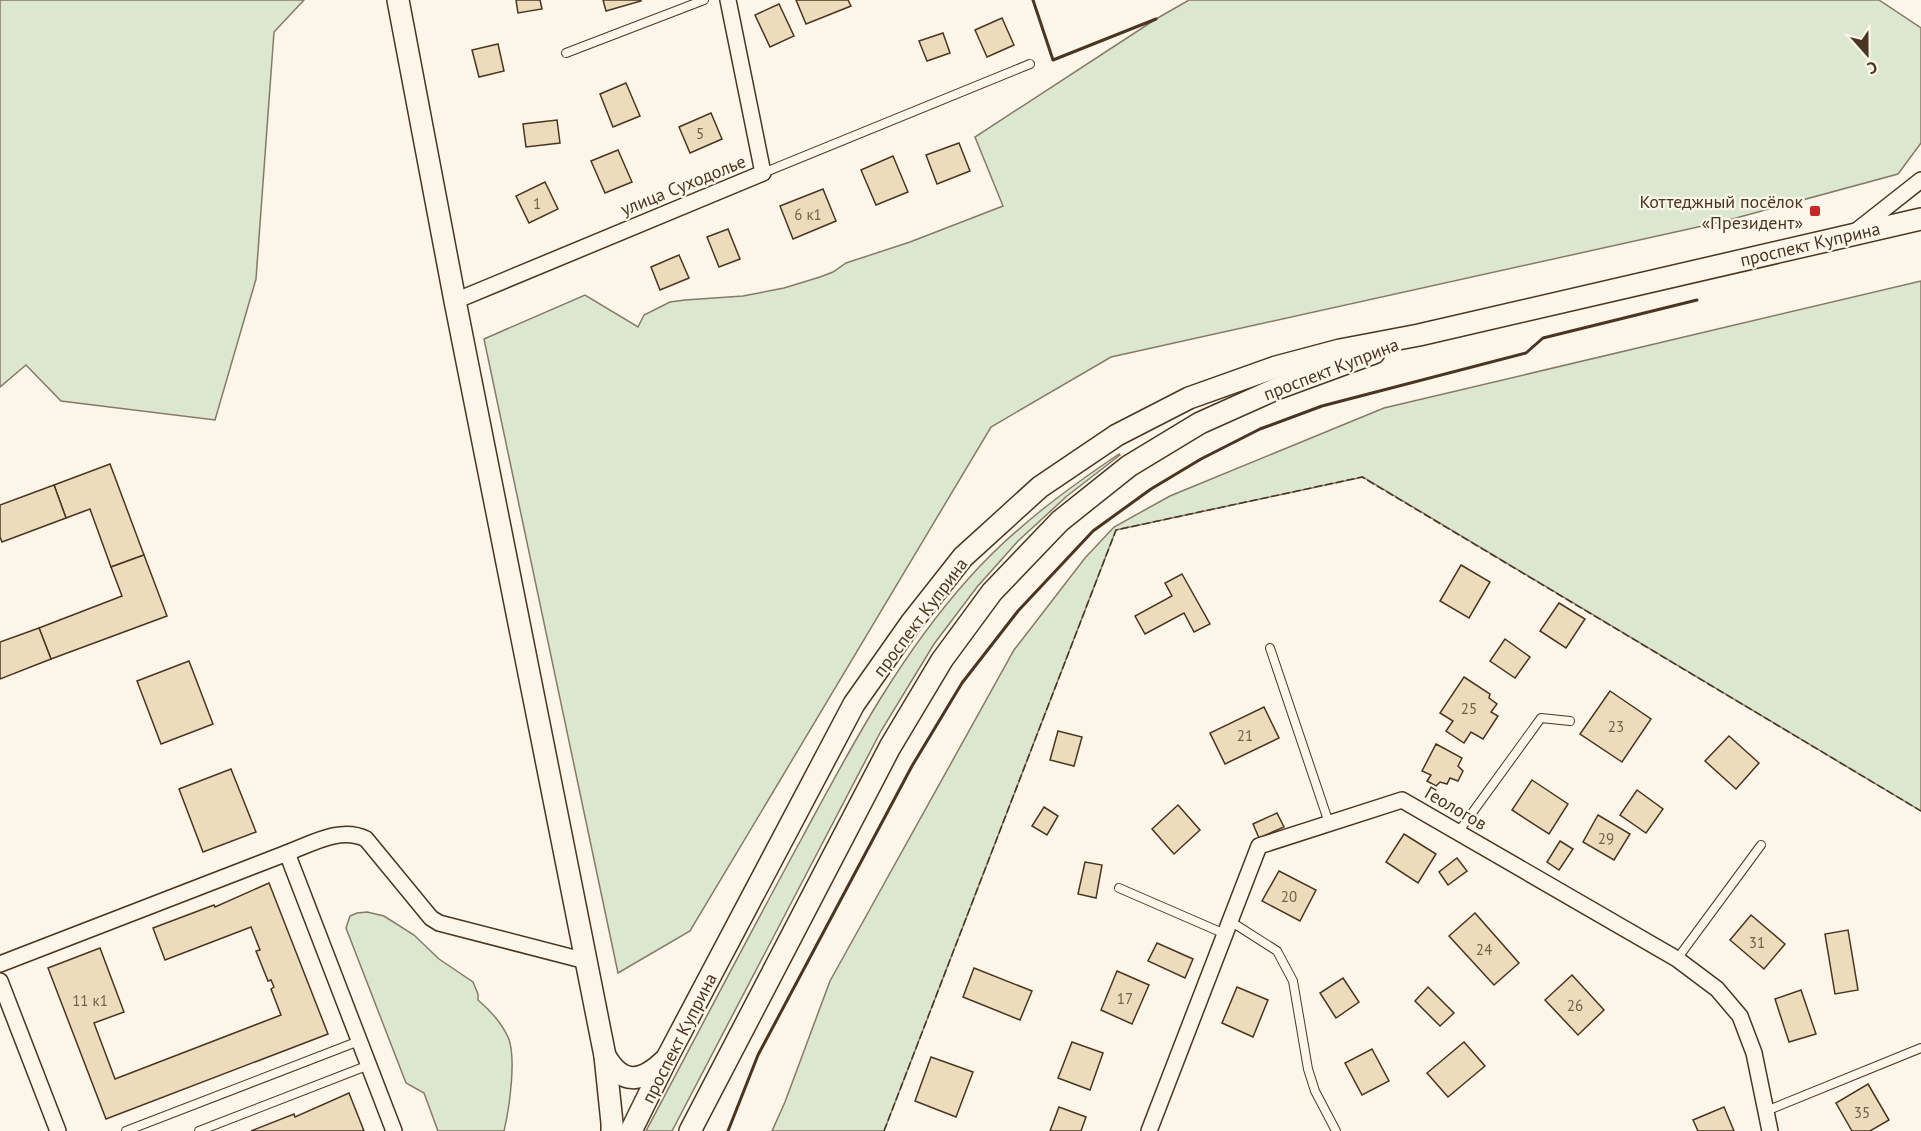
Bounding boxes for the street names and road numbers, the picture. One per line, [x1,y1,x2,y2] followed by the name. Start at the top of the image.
[617,149,749,221] street label: улица Суходолье
[1738,217,1882,271] street label: проспект Куприна
[1260,333,1402,405] street label: проспект Куприна
[868,553,972,681] street label: проспект Куприна
[1421,781,1491,835] street label: Геологов
[636,969,722,1107] street label: проспект Куприна

